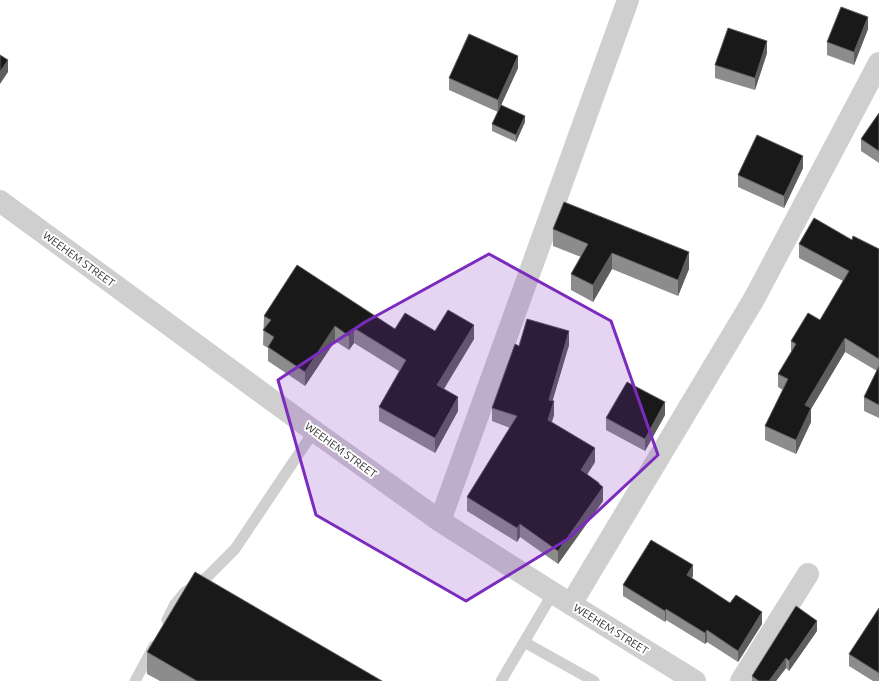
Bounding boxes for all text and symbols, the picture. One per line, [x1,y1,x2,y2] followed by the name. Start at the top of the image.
[41,229,117,289] street label: WEEHEM STREET
[303,420,379,480] street label: WEEHEM STREET
[572,601,650,657] street label: WEEHEM STREET

